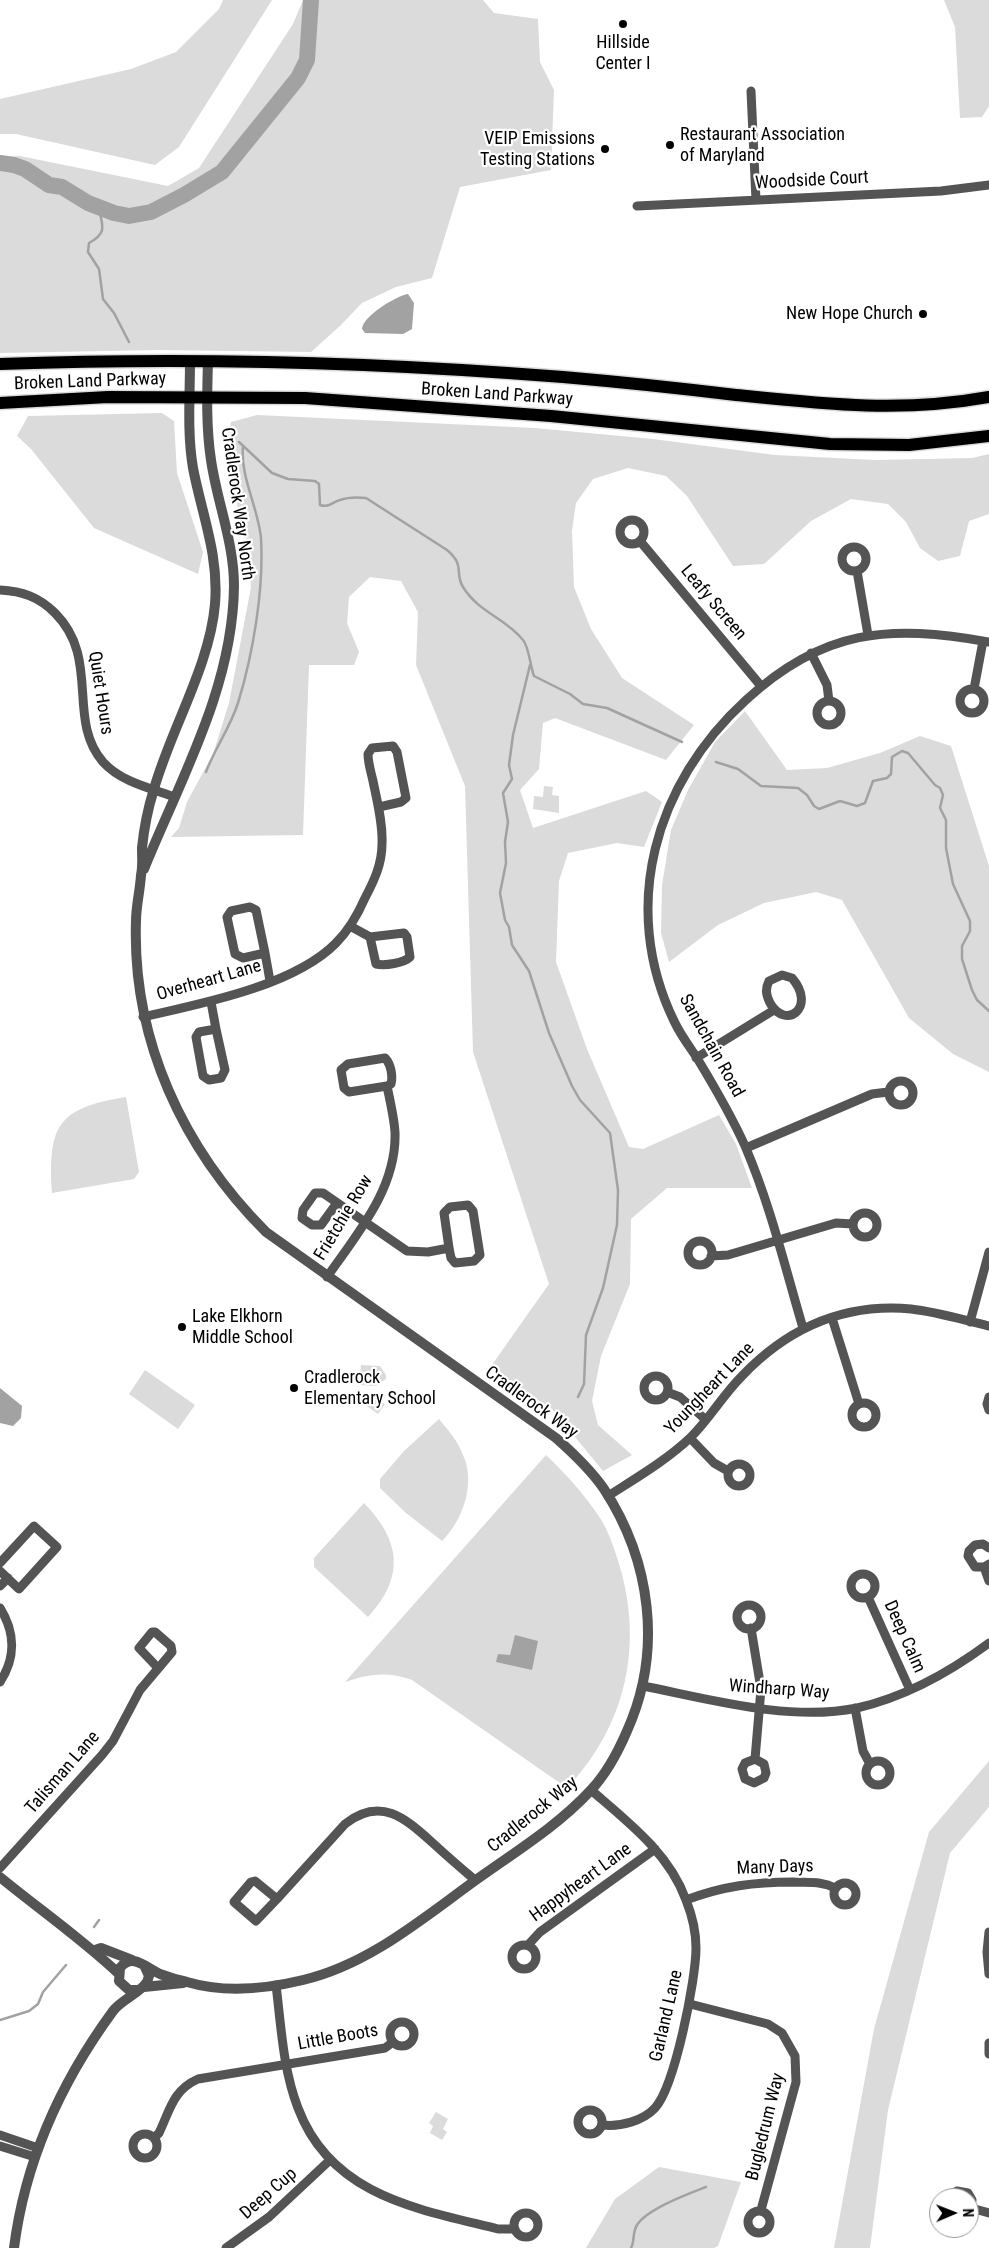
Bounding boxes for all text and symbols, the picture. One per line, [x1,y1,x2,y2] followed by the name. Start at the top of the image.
[617,18,629,30] marker: Hillside Center I
[595,32,651,74] place label: Hillside Center I
[680,124,845,166] place label: Restaurant Association of Maryland
[480,128,595,170] place label: VEIP Emissions Testing Stations
[664,139,676,151] marker: Restaurant Association of Maryland
[599,143,611,155] marker: VEIP Emissions Testing Stations
[755,167,869,195] street label: Woodside Court
[786,303,913,325] place label: New Hope Church
[917,308,929,320] marker: New Hope Church
[14,369,166,395] street label: Broken Land Parkway
[420,379,574,411] street label: Broken Land Parkway
[216,426,258,582] street label: Cradlerock Way North
[675,561,751,645] street label: Leafy Screen
[83,650,117,736] street label: Quiet Hours
[154,956,264,1006] street label: Overheart Lane
[674,991,748,1101] street label: Sandchain Road
[310,1171,378,1265] street label: Frietchie Row
[192,1306,293,1348] place label: Lake Elkhorn Middle School
[176,1321,188,1333] marker: Lake Elkhorn Middle School
[661,1338,759,1440] street label: Youngheart Lane
[480,1362,582,1444] street label: Cradlerock Way
[304,1367,436,1410] place label: Cradlerock Elementary School
[288,1382,300,1394] marker: Cradlerock Elementary School
[879,1598,929,1676] street label: Deep Calm
[728,1676,830,1704] street label: Windharp Way
[21,1727,105,1819] street label: Talisman Lane
[484,1772,582,1858] street label: Cradlerock Way
[526,1839,636,1927] street label: Happyheart Lane
[736,1856,814,1880] street label: Many Days
[646,1968,688,2064] street label: Garland Lane
[296,2020,380,2056] street label: Little Boots
[742,2071,790,2183] street label: Bugledrum Way
[236,2164,302,2224] street label: Deep Cup
[929,2188,979,2238] north arrow
[960,2208,976,2217] text: N

